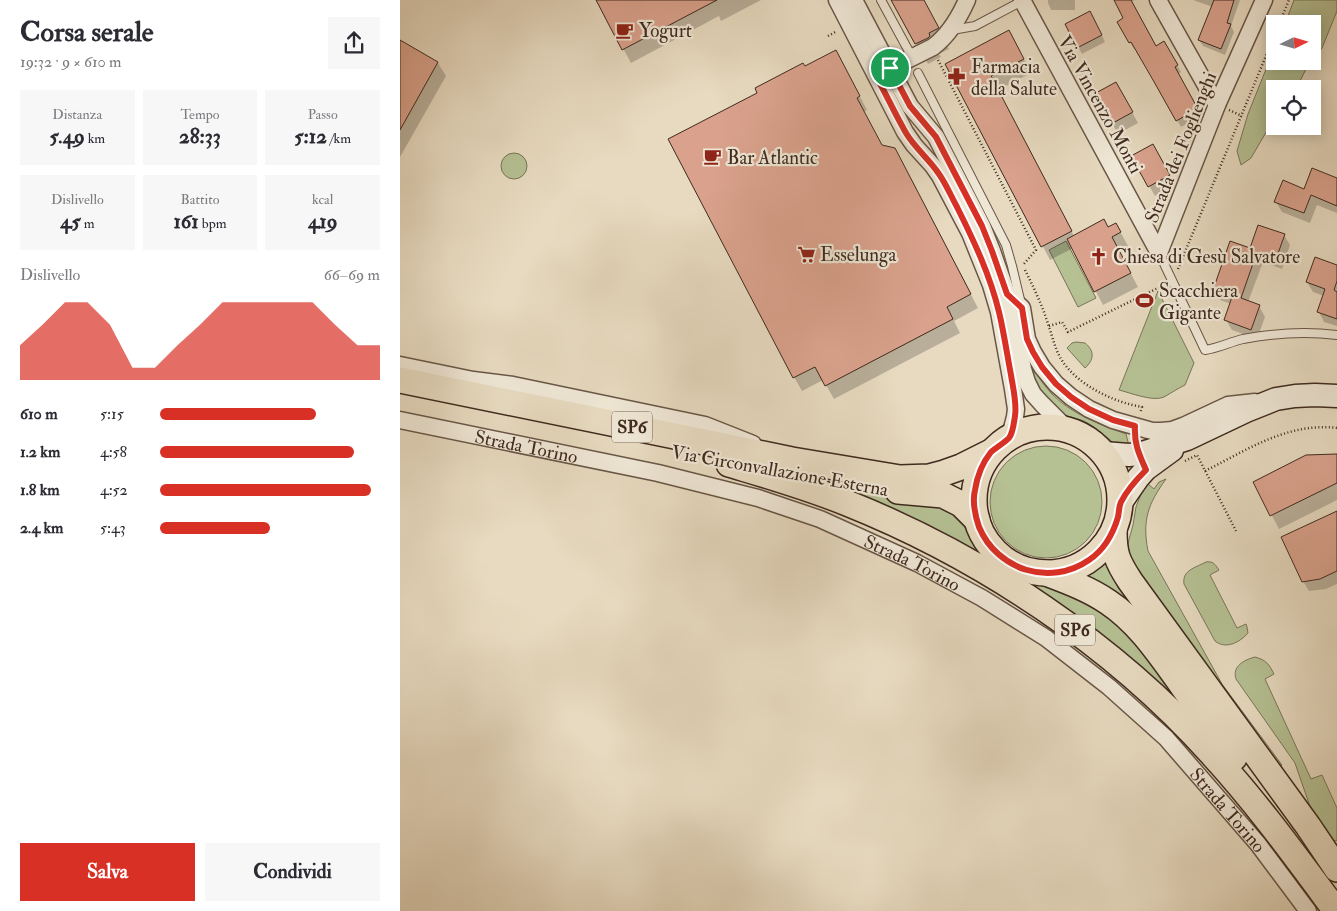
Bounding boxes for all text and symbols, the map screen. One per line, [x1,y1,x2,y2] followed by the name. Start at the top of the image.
[20,15,153,50] text: Corsa serale
[1266,15,1321,70] north arrow
[1266,15,1321,135] map controls
[328,17,380,69] button: share
[639,19,692,43] place label: Yogurt
[615,20,635,40] cafe icon: Yogurt
[1052,31,1148,178] street label: Via Vincenzo Monti
[869,47,911,89] pin
[20,52,122,72] text: 19:32 · 9 × 610 m
[876,54,904,82] icon: arrive
[971,55,1057,101] place label: Farmacia della Salute
[947,67,967,87] pharmacy icon: Farmacia della Salute
[1140,68,1222,227] street label: Strada dei Foglienghi
[1266,80,1321,135] button: locate
[52,106,102,123] text: Distanza
[180,106,220,123] text: Tempo
[308,106,338,123] text: Passo
[49,123,85,150] text: 5.49
[179,123,221,150] text: 28:33
[294,123,327,150] text: 5:12
[85,130,105,147] text: km
[327,130,351,147] text: /km
[727,146,818,170] place label: Bar Atlantic
[703,147,723,167] cafe icon: Bar Atlantic
[51,191,104,208] text: Dislivello
[181,191,219,208] text: Battito
[312,191,333,208] text: kcal
[60,208,81,235] text: 45
[173,208,199,235] text: 161
[308,208,337,235] text: 419
[81,215,95,232] text: m
[199,215,227,232] text: bpm
[820,243,896,267] place label: Esselunga
[796,244,816,264] supermarket icon: Esselunga
[1113,245,1300,269] place label: Chiesa di Gesù Salvatore
[1089,246,1109,266] church icon: Chiesa di Gesù Salvatore
[20,265,80,285] text: Dislivello
[324,265,380,285] text: 66–69 m
[1159,279,1238,325] place label: Scacchiera Gigante
[1135,291,1155,311] sports icon: Scacchiera Gigante
[20,404,58,424] text: 610 m
[100,404,124,424] text: 5:15
[612,412,652,442] road number: SP6
[472,425,580,469] street label: Strada Torino
[669,440,890,502] street label: Via Circonvallazione Esterna
[20,442,60,462] text: 1.2 km
[100,442,127,462] text: 4:58
[20,480,60,500] text: 1.8 km
[100,480,128,500] text: 4:52
[20,518,63,538] text: 2.4 km
[100,518,126,538] text: 5:43
[860,530,964,597] street label: Strada Torino
[1055,614,1095,646] road number: SP6
[1184,763,1271,857] street label: Strada Torino
[20,843,195,901] button: Salva
[205,843,380,901] button: Condividi

